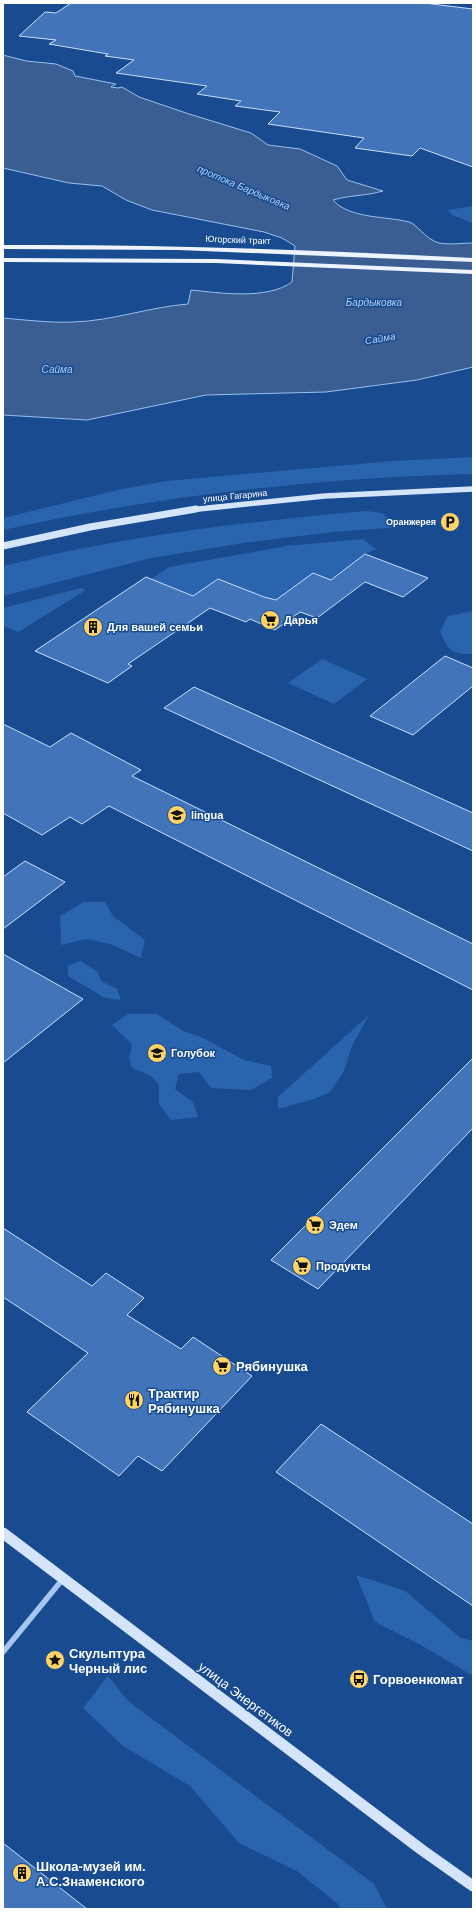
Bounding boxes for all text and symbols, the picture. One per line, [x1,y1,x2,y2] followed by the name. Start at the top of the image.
[196,163,292,212] water label: протока Бардыковка
[205,234,271,246] street label: Югорский тракт
[346,297,403,308] water label: Бардыковка
[364,330,397,347] water label: Сайма
[42,364,73,375] water label: Сайма
[202,488,268,504] street label: улица Гагарина
[439,511,461,533] parking icon: Оранжерея
[386,517,436,527] place label: Оранжерея
[259,609,281,631] supermarket icon: Дарья
[284,614,318,626] place label: Дарья
[82,616,104,638] building icon: Для вашей семьи
[107,621,203,633] place label: Для вашей семьи
[166,804,188,826] school or university icon: lingua
[191,809,224,821] place label: lingua
[146,1042,168,1064] school or university icon: Голубок
[171,1047,216,1059] place label: Голубок
[304,1214,326,1236] supermarket icon: Эдем
[329,1219,358,1231] place label: Эдем
[291,1255,313,1277] supermarket icon: Продукты
[316,1260,371,1272] place label: Продукты
[211,1355,233,1377] supermarket icon: Рябинушка
[236,1359,309,1374] place label: Рябинушка
[148,1386,221,1416] place label: Трактир Рябинушка
[123,1389,145,1411] restaurant icon: Трактир Рябинушка
[69,1646,147,1676] place label: Скульптура Черный лис
[44,1649,66,1671] place icon: Скульптура Черный лис
[195,1659,296,1740] street label: улица Энергетиков
[348,1668,370,1690] bus stop icon: Горвоенкомат
[373,1672,464,1687] place label: Горвоенкомат
[36,1859,146,1889] place label: Школа-музей им. А.С.Знаменского
[11,1862,33,1884] building icon: Школа-музей им. А.С.Знаменского

